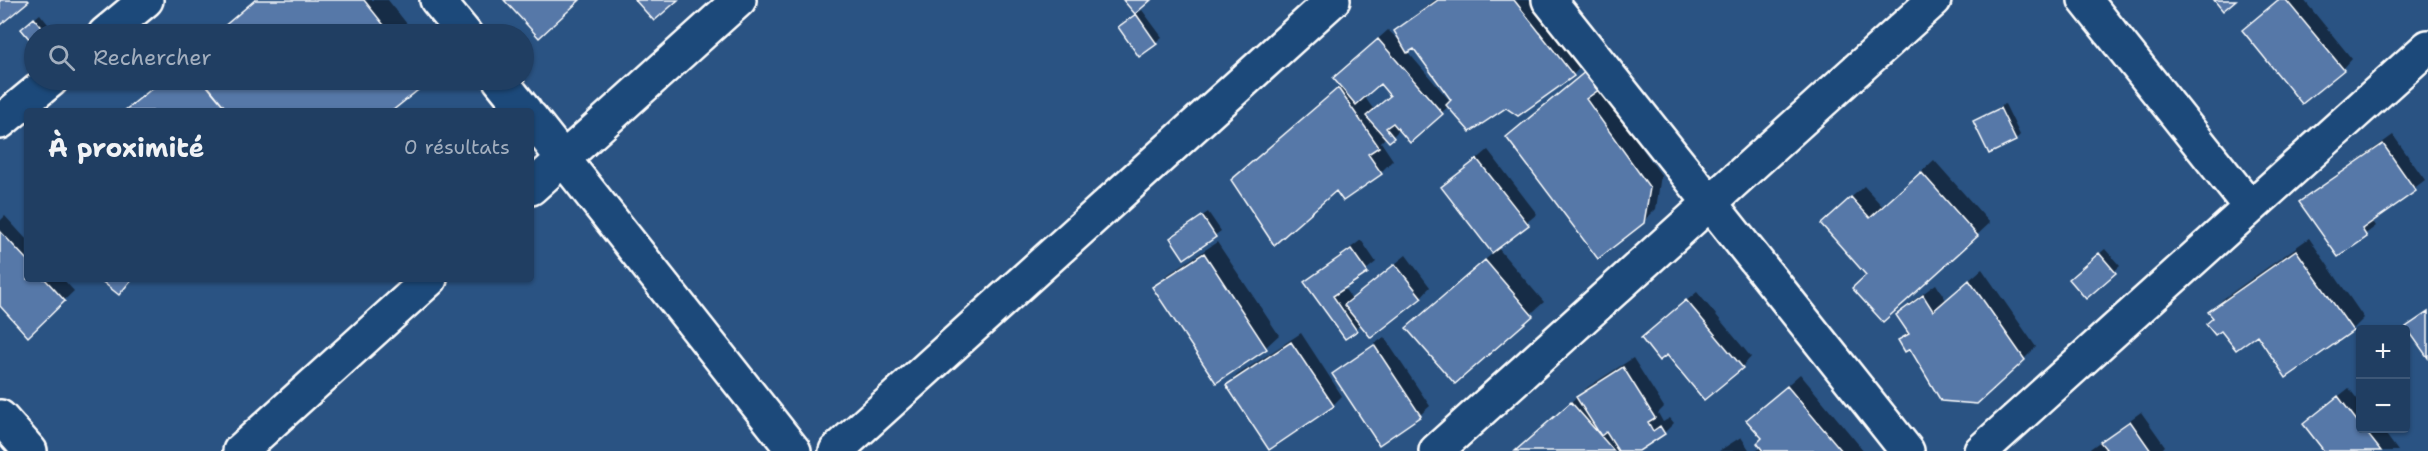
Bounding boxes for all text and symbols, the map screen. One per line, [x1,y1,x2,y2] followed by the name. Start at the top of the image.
[24,24,534,90] search box
[45,41,78,74] icon: search
[93,43,212,72] text: Rechercher
[48,130,204,165] text: À proximité
[404,134,510,160] text: 0 résultats
[2356,325,2410,433] map controls
[2356,325,2410,379] button: +
[2356,379,2410,433] button: −

